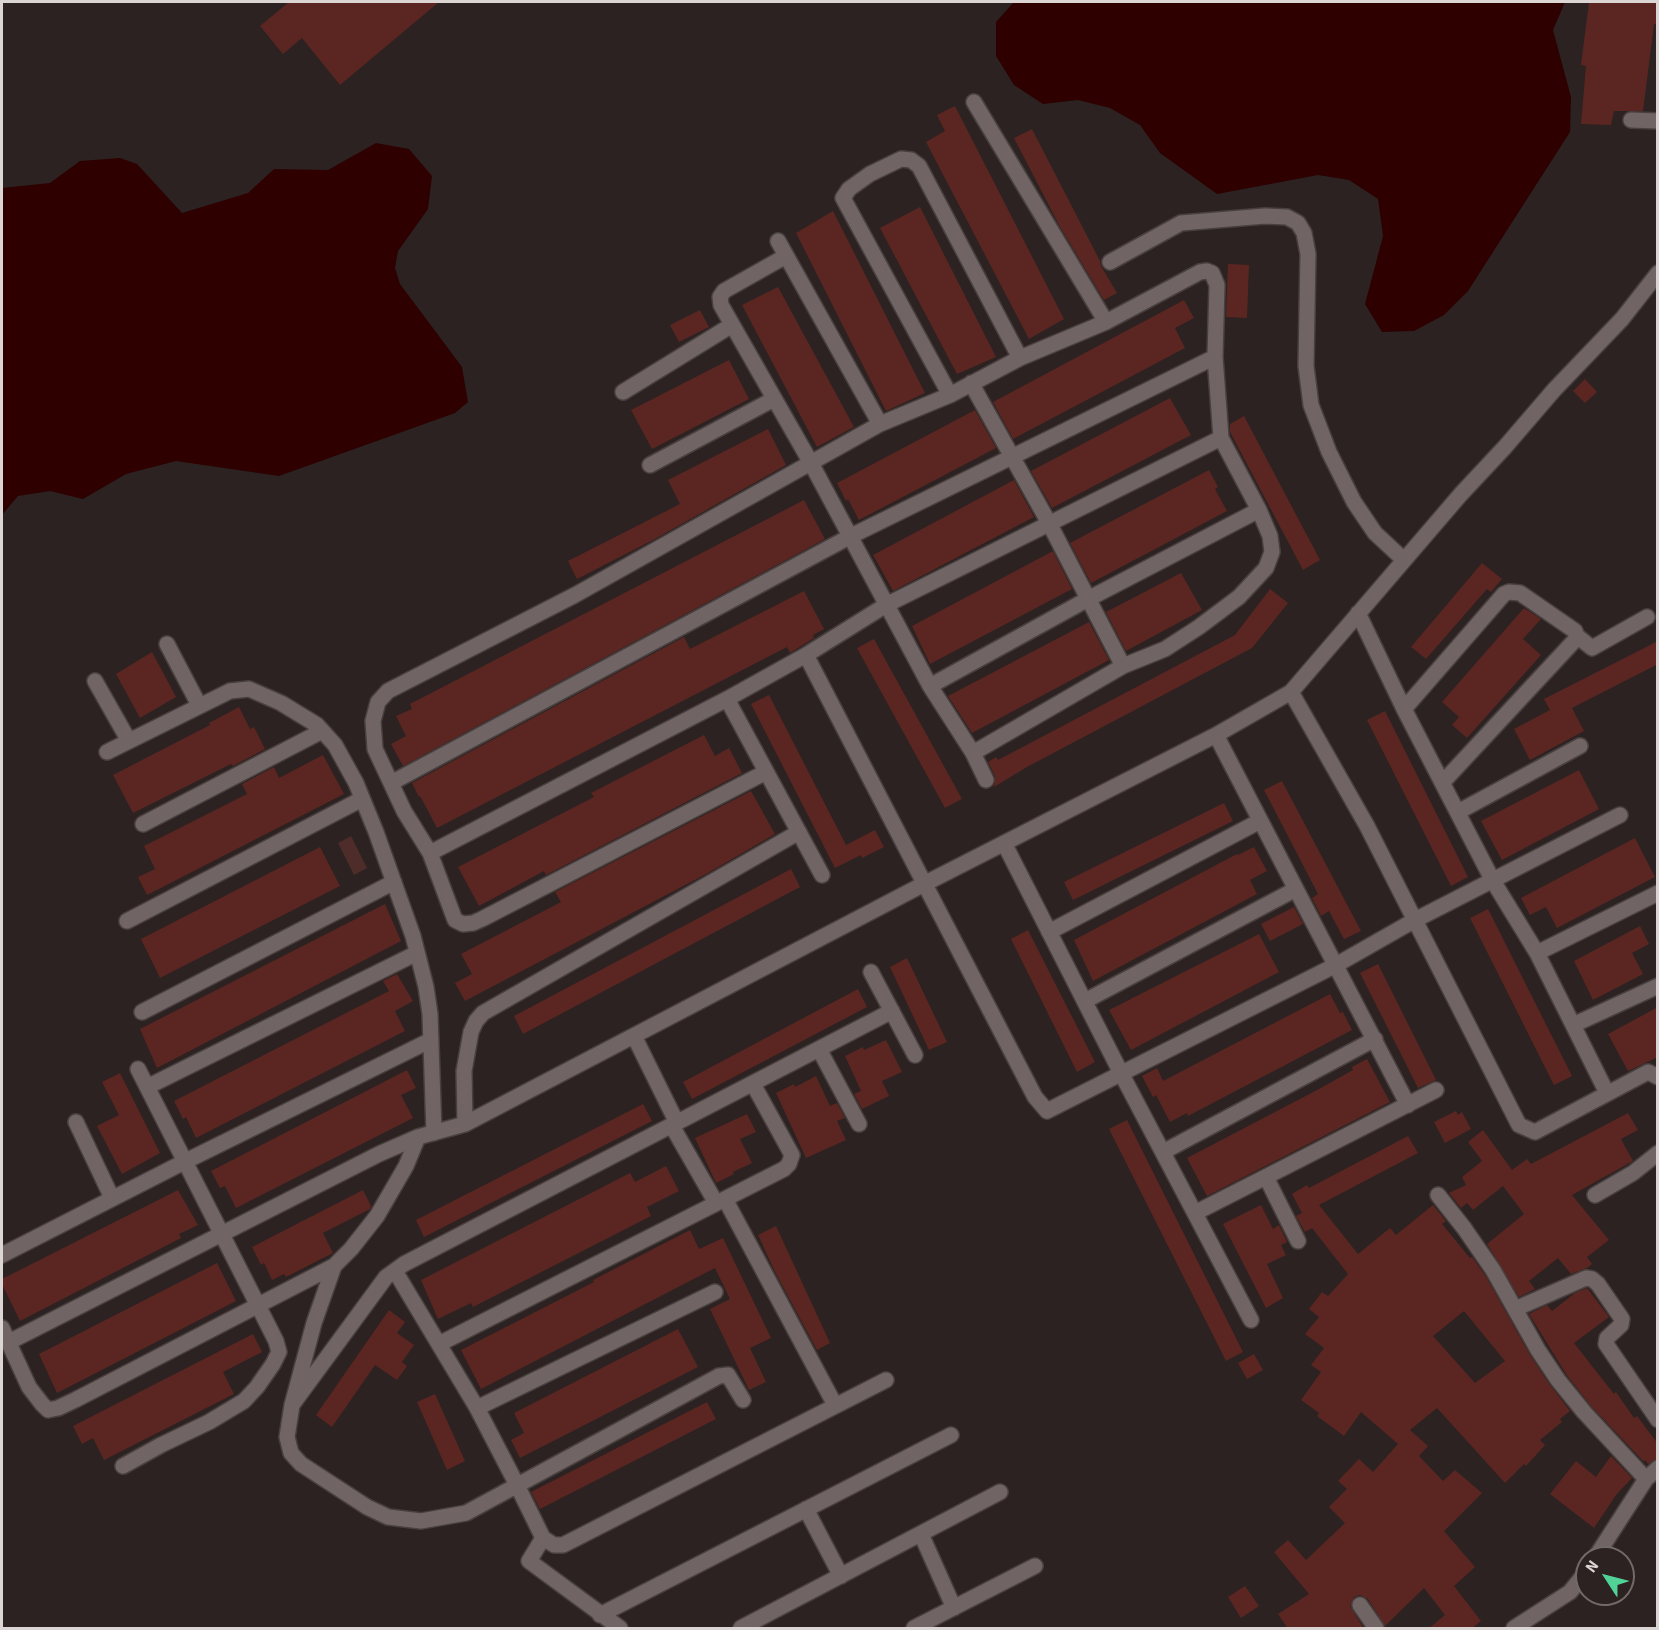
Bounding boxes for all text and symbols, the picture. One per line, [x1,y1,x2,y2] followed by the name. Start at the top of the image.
[1575,1546,1635,1606] north arrow
[1580,1556,1604,1577] text: N

